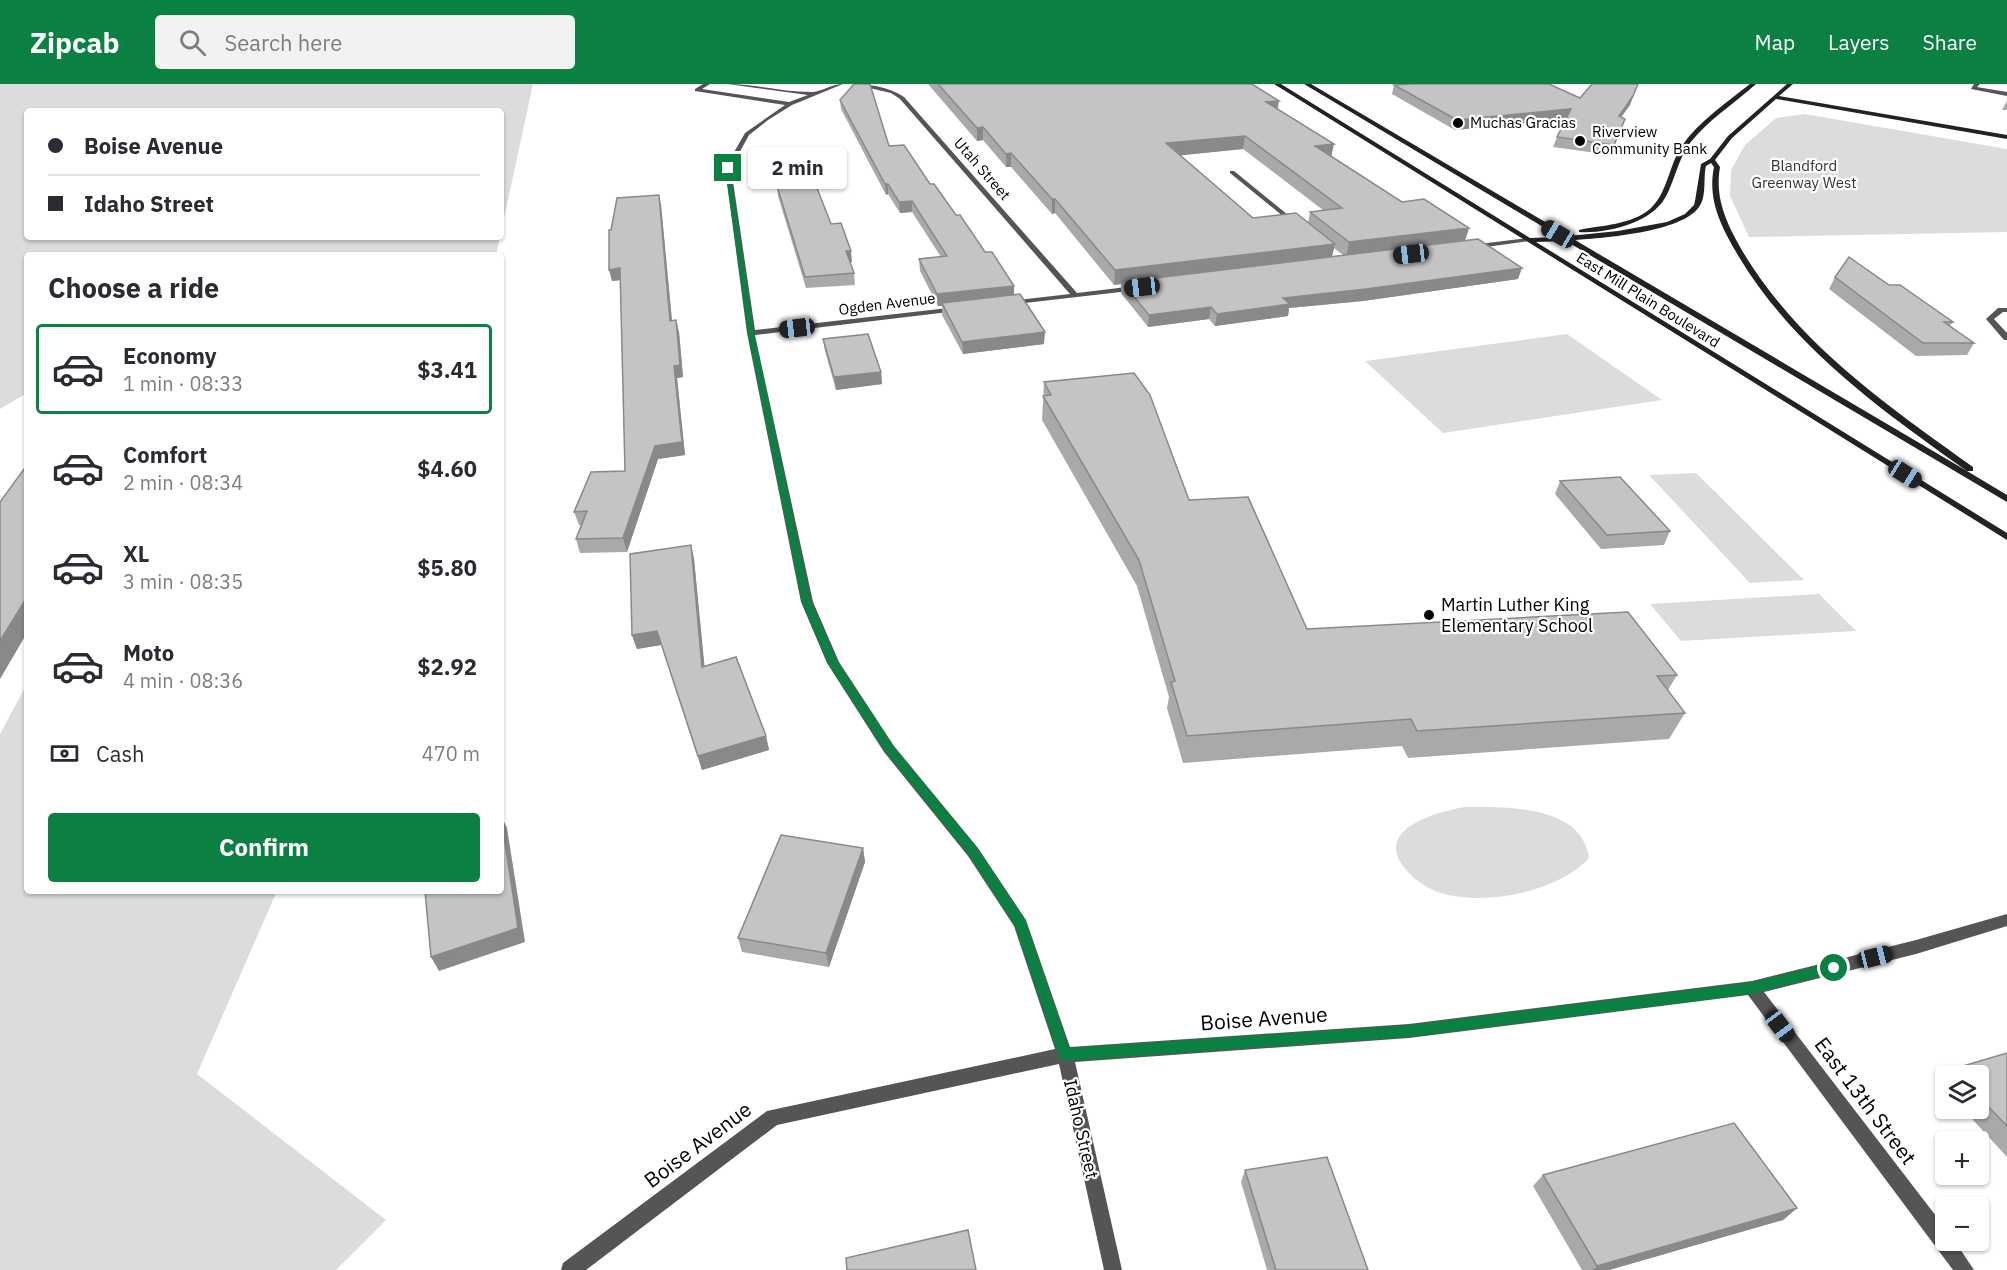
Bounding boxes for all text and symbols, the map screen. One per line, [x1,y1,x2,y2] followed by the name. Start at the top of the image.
[155,15,575,69] search box
[30,24,119,61] text: Zipcab
[176,26,209,59] icon: search
[224,28,342,57] text: Search here
[1755,28,1795,56] text: Map
[1828,28,1890,56] text: Layers
[1923,28,1977,56] text: Share
[1470,113,1576,132] place label: Muchas Gracias
[1451,116,1465,130] marker: Muchas Gracias
[1592,122,1707,158] place label: Riverview Community Bank
[84,131,223,160] text: Boise Avenue
[950,134,1015,204] street label: Utah Street
[1573,134,1587,148] marker: Riverview Community Bank
[749,147,848,189] callout: 2 min
[714,154,741,181] route end
[771,154,824,181] text: 2 min
[1752,156,1856,192] park label: Blandford Greenway West
[84,189,214,218] text: Idaho Street
[1538,217,1578,251] car
[1392,243,1430,265] car
[1573,248,1724,352] street label: East Mill Plain Boulevard
[48,270,219,305] text: Choose a ride
[1123,276,1161,298] car
[837,288,936,319] street label: Ogden Avenue
[778,317,816,339] car
[123,341,217,370] text: Economy
[51,342,105,396] icon: car
[417,355,477,384] text: $3.41
[123,370,243,397] text: 1 min · 08:33
[123,440,207,469] text: Comfort
[51,441,105,495] icon: car
[417,454,477,483] text: $4.60
[1885,457,1925,491] car
[123,469,243,496] text: 2 min · 08:34
[123,539,149,568] text: XL
[51,540,105,594] icon: car
[417,553,477,582] text: $5.80
[123,568,243,595] text: 3 min · 08:35
[1441,593,1593,637] place label: Martin Luther King Elementary School
[1422,608,1436,622] marker: Martin Luther King Elementary School
[123,638,174,667] text: Moto
[51,639,105,693] icon: car
[417,652,477,681] text: $2.92
[123,667,243,694] text: 4 min · 08:36
[48,737,81,770] icon: cash
[96,739,145,768] text: Cash
[422,740,480,767] text: 470 m
[48,813,480,882] button: Confirm
[1855,944,1895,970] car
[1820,954,1847,981] route start
[1199,1000,1329,1036] street label: Boise Avenue
[1762,1006,1798,1046] car
[1809,1031,1923,1170] street label: East 13th Street
[1935,1065,1989,1251] map controls
[1935,1065,1989,1119] button: layers
[1059,1077,1104,1181] street label: Idaho Street
[638,1095,757,1194] street label: Boise Avenue
[1935,1131,1989,1185] button: +
[1935,1197,1989,1251] button: −

